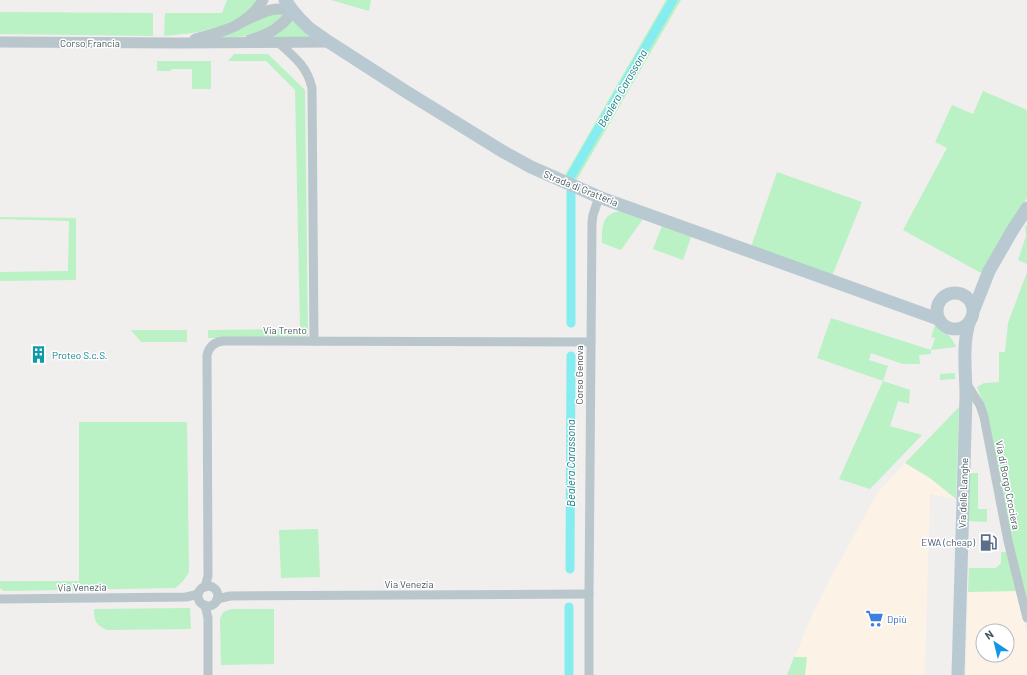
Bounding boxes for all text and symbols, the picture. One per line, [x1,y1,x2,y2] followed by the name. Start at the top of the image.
[60,37,120,49] street label: Corso Francia
[595,47,650,129] water label: Bealera Carassona
[542,168,620,208] street label: Strada di Gratteria
[263,324,307,336] street label: Via Trento
[29,345,49,365] building icon: Proteo S.c.S.
[573,345,585,405] street label: Corso Genova
[52,349,108,361] place label: Proteo S.c.S.
[564,419,577,507] water label: Bealera Carassona
[993,439,1023,531] street label: Via di Borgo Crociera
[956,458,970,528] street label: Via delle Langhe
[978,532,998,552] fuel station icon: EWA (cheap)
[921,536,975,548] place label: EWA (cheap)
[384,578,434,590] street label: Via Venezia
[57,581,107,593] street label: Via Venezia
[864,609,884,629] supermarket icon: Dpiù
[887,613,907,625] place label: Dpiù
[975,623,1015,663] north arrow
[982,627,996,642] text: N

